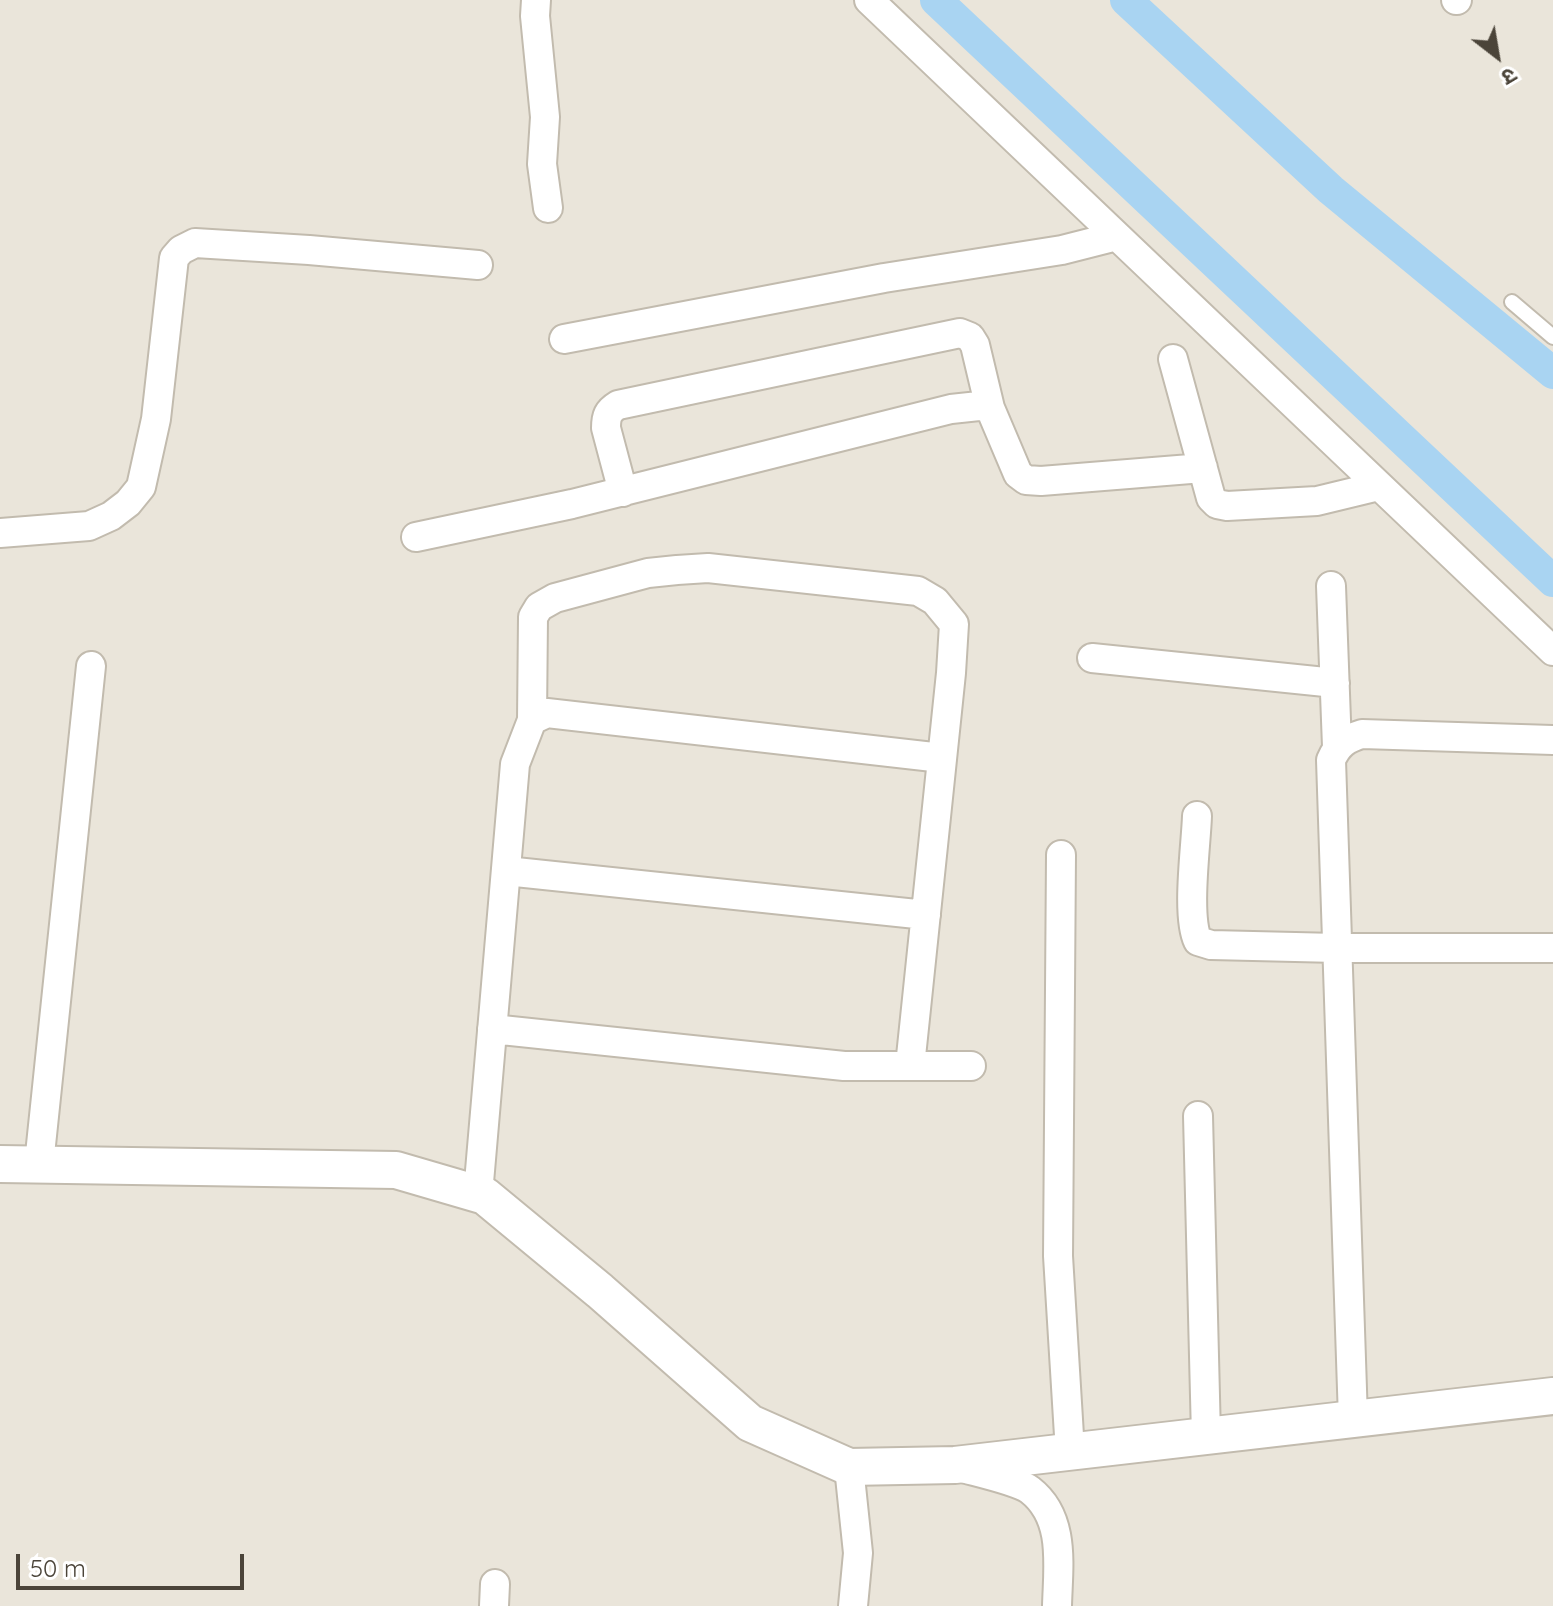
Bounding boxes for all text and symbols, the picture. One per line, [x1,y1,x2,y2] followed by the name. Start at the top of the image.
[1457,16,1537,96] north arrow
[1497,61,1522,92] text: उ
[20,1538,248,1588] scale bar
[30,1553,86,1583] text: 50 m

